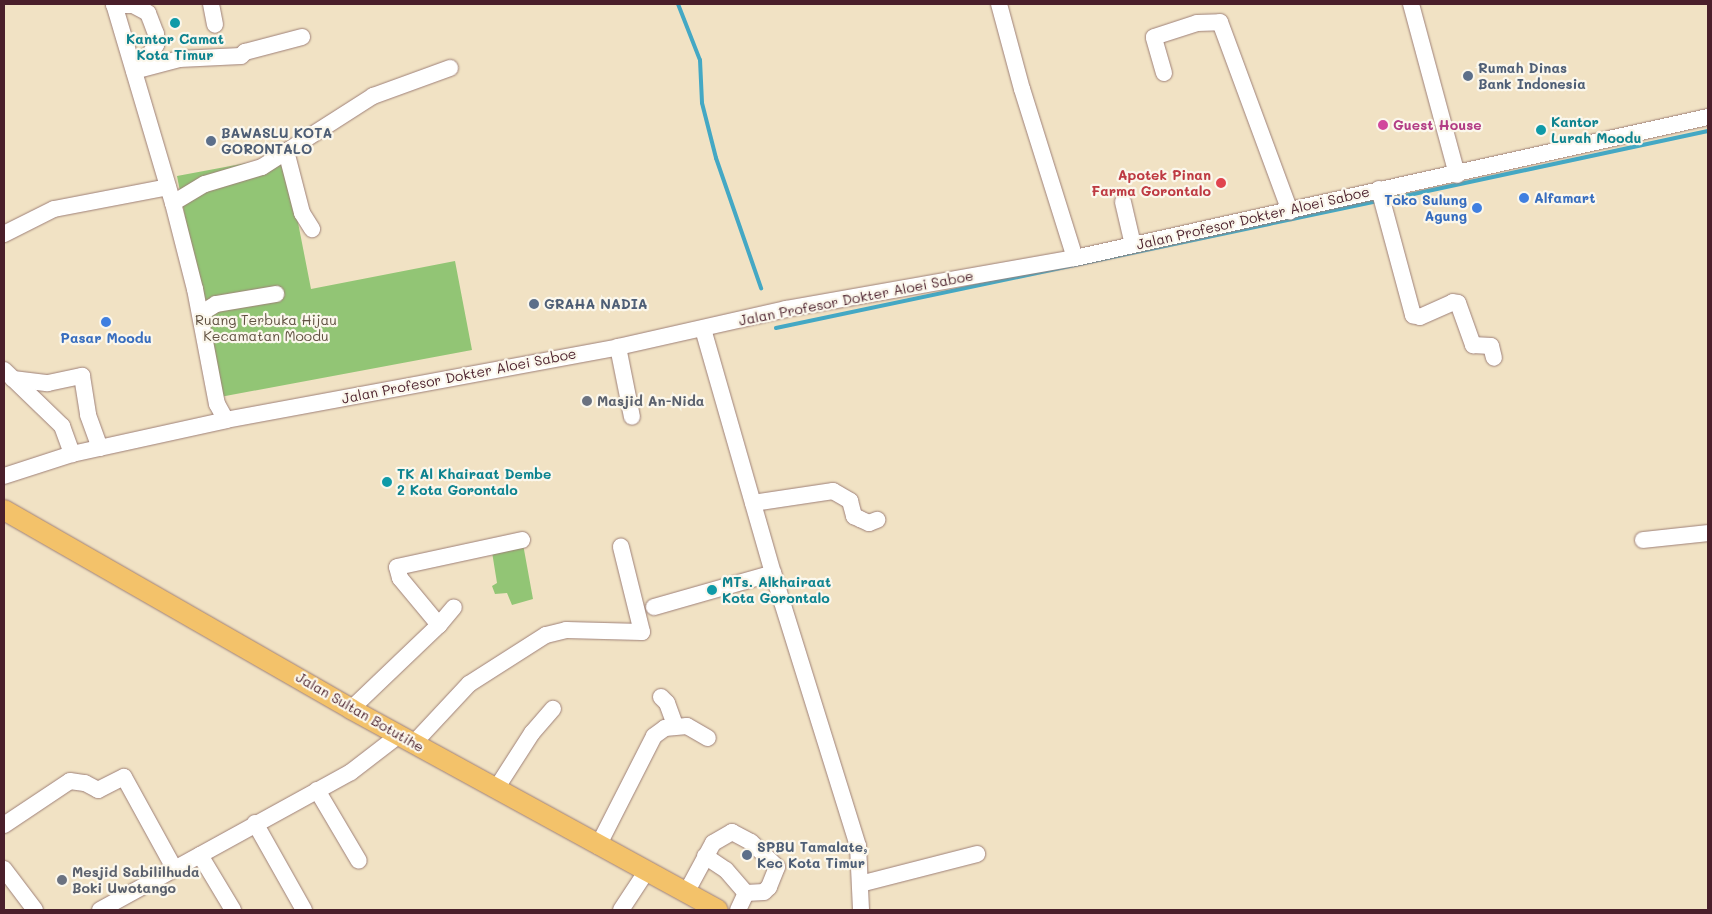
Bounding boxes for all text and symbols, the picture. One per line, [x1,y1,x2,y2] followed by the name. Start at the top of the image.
[169,17,181,29] marker: Kantor Camat Kota Timur
[126,31,224,64] place label: Kantor Camat Kota Timur
[1478,60,1586,92] place label: Rumah Dinas Bank Indonesia
[1462,70,1474,82] marker: Rumah Dinas Bank Indonesia
[1551,114,1641,146] place label: Kantor Lurah Moodu
[1393,117,1482,133] place label: Guest House
[1377,119,1389,131] marker: Guest House
[1535,124,1547,136] marker: Kantor Lurah Moodu
[221,125,332,158] place label: BAWASLU KOTA GORONTALO
[205,135,217,147] marker: BAWASLU KOTA GORONTALO
[1091,167,1211,200] place label: Apotek Pinan Farma Gorontalo
[1215,177,1227,189] marker: Apotek Pinan Farma Gorontalo
[1135,183,1371,253] street label: Jalan Profesor Dokter Aloei Saboe
[1534,190,1595,206] place label: Alfamart
[1384,192,1467,224] place label: Toko Sulung Agung
[1518,192,1530,204] marker: Alfamart
[1471,202,1483,214] marker: Toko Sulung Agung
[737,267,975,329] street label: Jalan Profesor Dokter Aloei Saboe
[544,296,648,312] place label: GRAHA NADIA
[528,298,540,310] marker: GRAHA NADIA
[195,312,337,344] park label: Ruang Terbuka Hijau Kecamatan Moodu
[100,316,112,328] marker: Pasar Moodu
[60,330,152,346] place label: Pasar Moodu
[340,345,578,407] street label: Jalan Profesor Dokter Aloei Saboe
[597,393,704,409] place label: Masjid An-Nida
[581,395,593,407] marker: Masjid An-Nida
[397,466,551,498] place label: TK Al Khairaat Dembe 2 Kota Gorontalo
[381,476,393,488] marker: TK Al Khairaat Dembe 2 Kota Gorontalo
[722,574,831,606] place label: MTs. Alkhairaat Kota Gorontalo
[706,584,718,596] marker: MTs. Alkhairaat Kota Gorontalo
[293,669,427,755] street label: Jalan Sultan Botutihe
[757,839,867,872] place label: SPBU Tamalate, Kec Kota Timur
[741,849,753,861] marker: SPBU Tamalate, Kec Kota Timur
[72,864,200,896] place label: Mesjid Sabililhuda Boki Uwotango
[56,874,68,886] marker: Mesjid Sabililhuda Boki Uwotango

